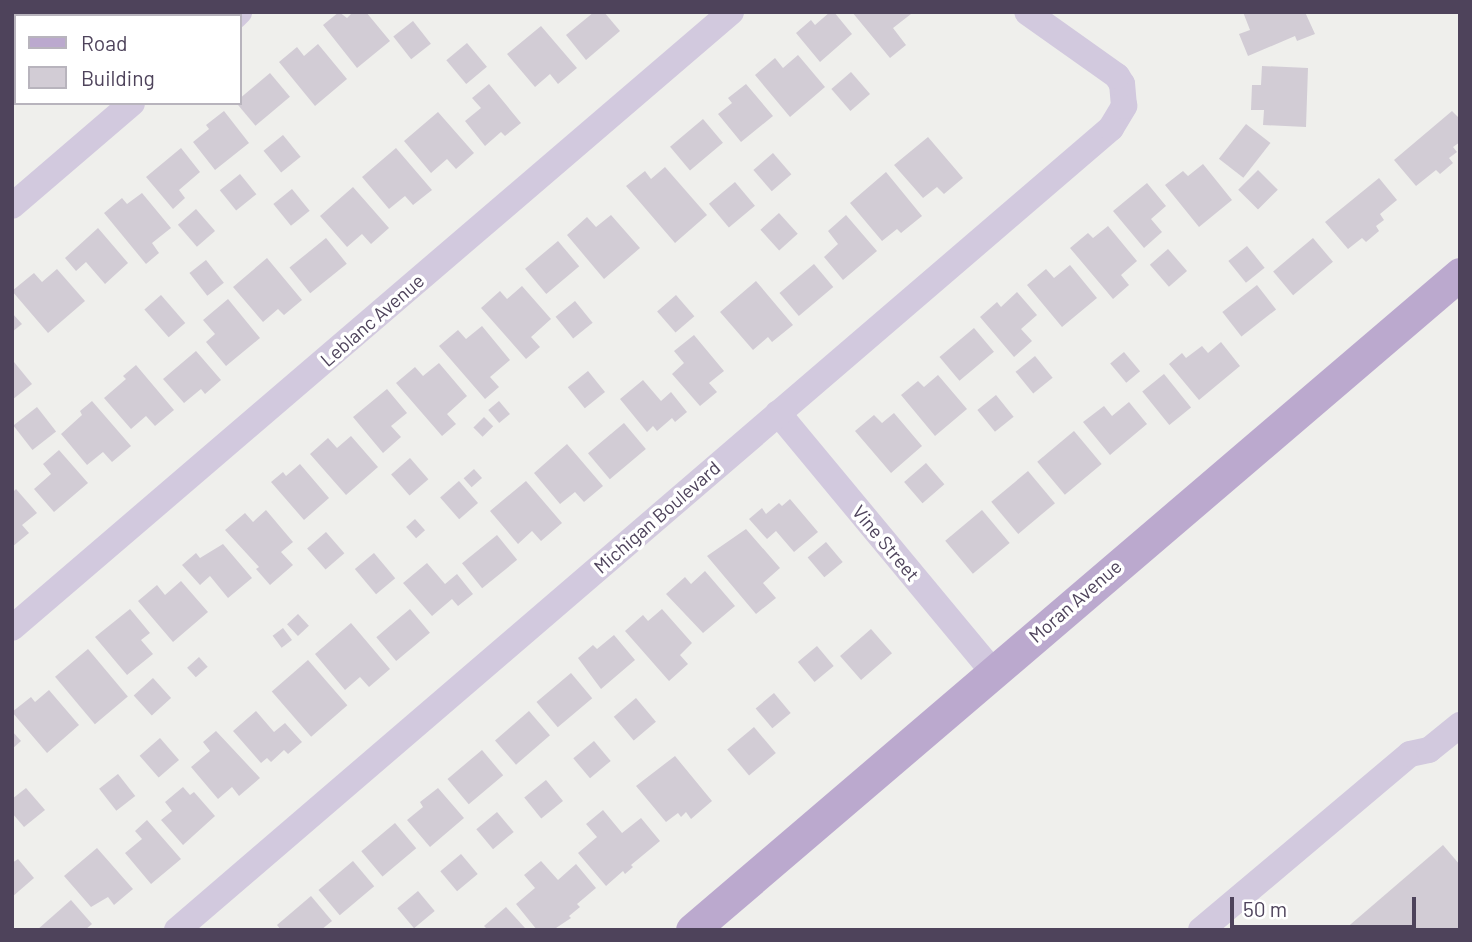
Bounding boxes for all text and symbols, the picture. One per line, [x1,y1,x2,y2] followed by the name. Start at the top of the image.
[14,14,242,105] legend
[81,30,127,55] text: Road
[81,65,155,90] text: Building
[316,269,428,371] street label: Leblanc Avenue
[589,456,725,578] street label: Michigan Boulevard
[848,500,924,586] street label: Vine Street
[1024,555,1126,647] street label: Moran Avenue
[1234,883,1420,927] scale bar
[1243,896,1287,921] text: 50 m

